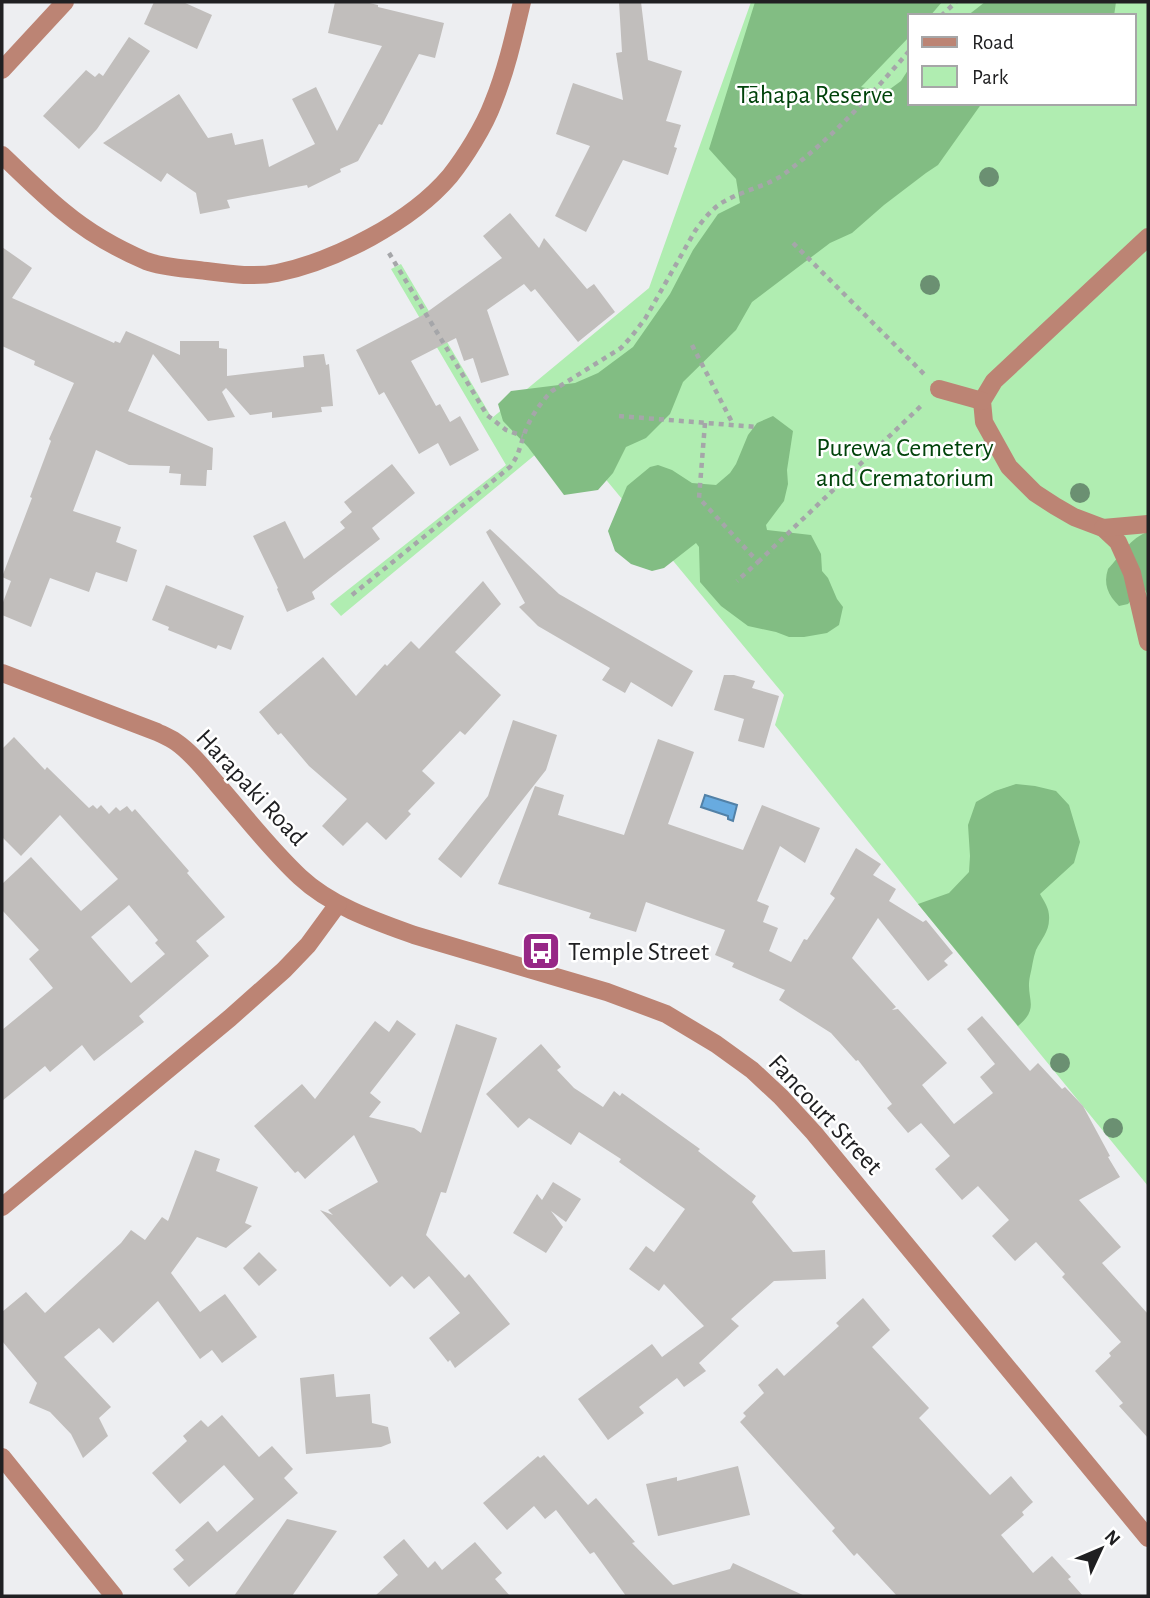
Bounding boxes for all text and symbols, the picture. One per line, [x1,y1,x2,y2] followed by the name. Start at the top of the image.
[908,14,1136,105] legend
[972,32,1014,53] text: Road
[972,67,1009,88] text: Park
[737,82,893,108] park label: Tāhapa Reserve
[816,435,994,491] park label: Purewa Cemetery and Crematorium
[191,724,311,851] street label: Harapaki Road
[520,930,562,972] bus stop icon: Temple Street
[568,939,709,965] place label: Temple Street
[763,1050,887,1180] street label: Fancourt Street
[1066,1514,1136,1584] north arrow
[1101,1527,1124,1550] text: N

